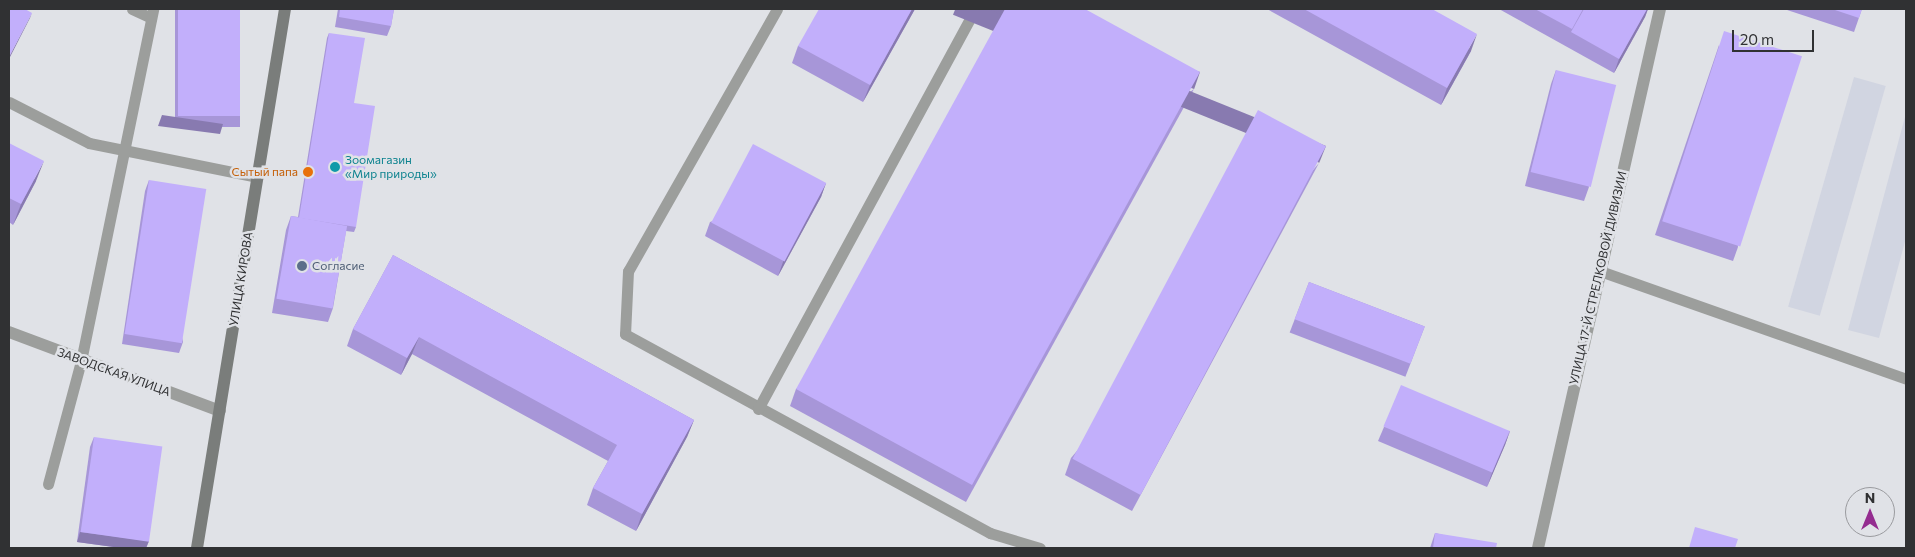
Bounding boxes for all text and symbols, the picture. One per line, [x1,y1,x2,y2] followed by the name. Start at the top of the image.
[1735,20,1818,52] scale bar
[1740,30,1774,48] text: 20 m
[345,153,437,181] place label: Зоомагазин «Мир природы»
[329,161,341,173] marker: Зоомагазин «Мир природы»
[231,165,298,179] place label: Сытый папа
[302,166,314,178] marker: Сытый папа
[1566,170,1630,386] street label: УЛИЦА 17-Й СТРЕЛКОВОЙ ДИВИЗИИ
[226,231,256,327] street label: УЛИЦА КИРОВА
[312,259,365,273] place label: Согласие
[296,260,308,272] marker: Согласие
[55,345,173,399] street label: ЗАВОДСКАЯ УЛИЦА
[1845,487,1895,537] north arrow
[1865,489,1875,506] text: N

